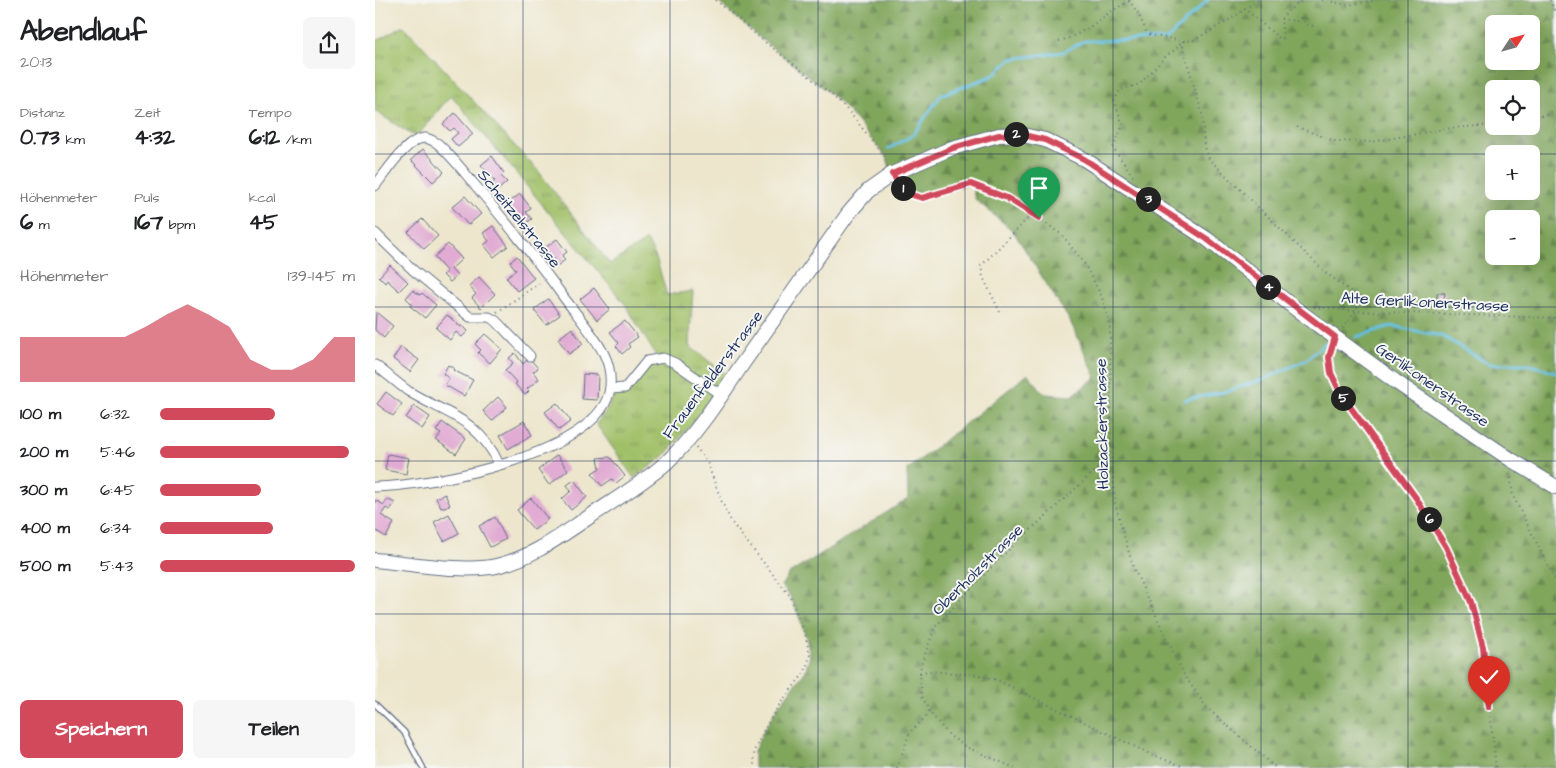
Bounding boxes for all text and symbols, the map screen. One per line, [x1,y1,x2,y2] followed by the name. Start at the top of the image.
[20,12,147,51] text: Abendlauf
[1485,15,1540,70] north arrow
[1485,15,1540,265] map controls
[303,17,355,69] button: share
[20,51,52,73] text: 20:13
[1485,80,1540,135] button: locate
[20,103,65,123] text: Distanz
[134,103,161,123] text: Zeit
[249,103,292,123] text: Tempo
[1003,122,1029,146] pin: 2
[20,123,60,152] text: 0.73
[134,123,175,152] text: 4:32
[249,123,280,152] text: 6:12
[1012,124,1021,144] text: 2
[60,130,85,150] text: km
[280,130,312,150] text: /km
[1485,145,1540,200] button: +
[473,165,566,273] street label: Scheitzelstrasse
[1018,167,1060,218] pin
[1025,174,1053,202] icon: arrive
[891,176,915,200] pin: 1
[903,178,904,198] text: 1
[1135,186,1161,212] pin: 3
[20,188,97,208] text: Höhenmeter
[134,188,160,208] text: Puls
[249,188,275,208] text: kcal
[1145,189,1152,209] text: 3
[20,208,33,237] text: 6
[134,208,163,237] text: 167
[249,208,278,237] text: 45
[1485,210,1540,265] button: −
[33,215,50,235] text: m
[163,215,195,235] text: bpm
[20,265,108,287] text: Höhenmeter
[288,265,355,287] text: 139–145 m
[1255,274,1281,300] pin: 4
[1264,277,1273,297] text: 4
[1340,287,1510,317] street label: Alte Gerlikonerstrasse
[657,306,769,443] street label: Frauenfelderstrasse
[1371,337,1494,432] street label: Gerlikonerstrasse
[1090,358,1114,490] street label: Holzackerstrasse
[1331,386,1355,410] pin: 5
[1339,388,1348,408] text: 5
[20,403,61,425] text: 100 m
[100,403,130,425] text: 6:32
[20,441,68,463] text: 200 m
[100,441,135,463] text: 5:46
[20,479,67,501] text: 300 m
[100,479,135,501] text: 6:45
[1417,506,1441,532] pin: 6
[1425,509,1434,529] text: 6
[20,517,70,539] text: 400 m
[100,517,132,539] text: 6:34
[927,519,1028,620] street label: Oberholzstrasse
[20,555,70,577] text: 500 m
[100,555,133,577] text: 5:43
[1468,656,1510,707] pin
[1475,663,1503,691] icon: check
[20,700,183,758] button: Speichern
[193,700,355,758] button: Teilen

